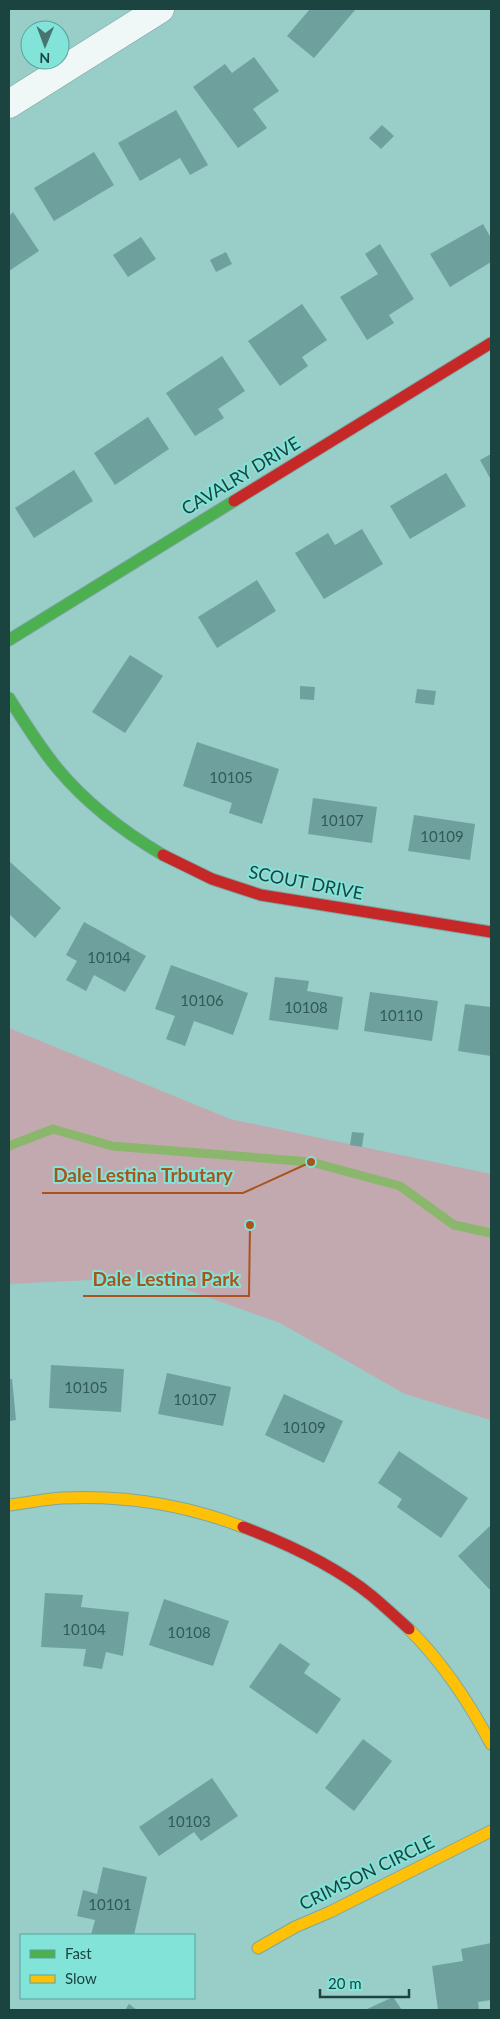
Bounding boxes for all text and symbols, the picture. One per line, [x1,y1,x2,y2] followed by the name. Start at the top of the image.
[20,20,70,70] north arrow
[39,50,50,67] text: N
[177,431,304,519] street label: CAVALRY DRIVE
[209,768,253,786] house number: 10105
[320,811,364,829] house number: 10107
[420,827,464,845] house number: 10109
[247,860,365,904] street label: SCOUT DRIVE
[87,948,131,966] house number: 10104
[180,991,224,1009] house number: 10106
[284,998,328,1016] house number: 10108
[379,1006,423,1024] house number: 10110
[42,1159,243,1193] callout: Dale Lestina Trbutary
[53,1163,234,1186] text: Dale Lestina Trbutary
[83,1262,249,1296] callout: Dale Lestina Park
[93,1267,240,1290] text: Dale Lestina Park
[64,1378,108,1396] house number: 10105
[173,1390,217,1408] house number: 10107
[282,1418,326,1436] house number: 10109
[62,1620,106,1638] house number: 10104
[167,1623,211,1641] house number: 10108
[167,1812,211,1830] house number: 10103
[295,1830,438,1914] street label: CRIMSON CIRCLE
[88,1895,132,1913] house number: 10101
[20,1934,195,1999] legend
[65,1944,92,1962] text: Fast
[320,1966,409,1998] scale bar
[65,1969,97,1987] text: Slow
[328,1974,362,1992] text: 20 m

